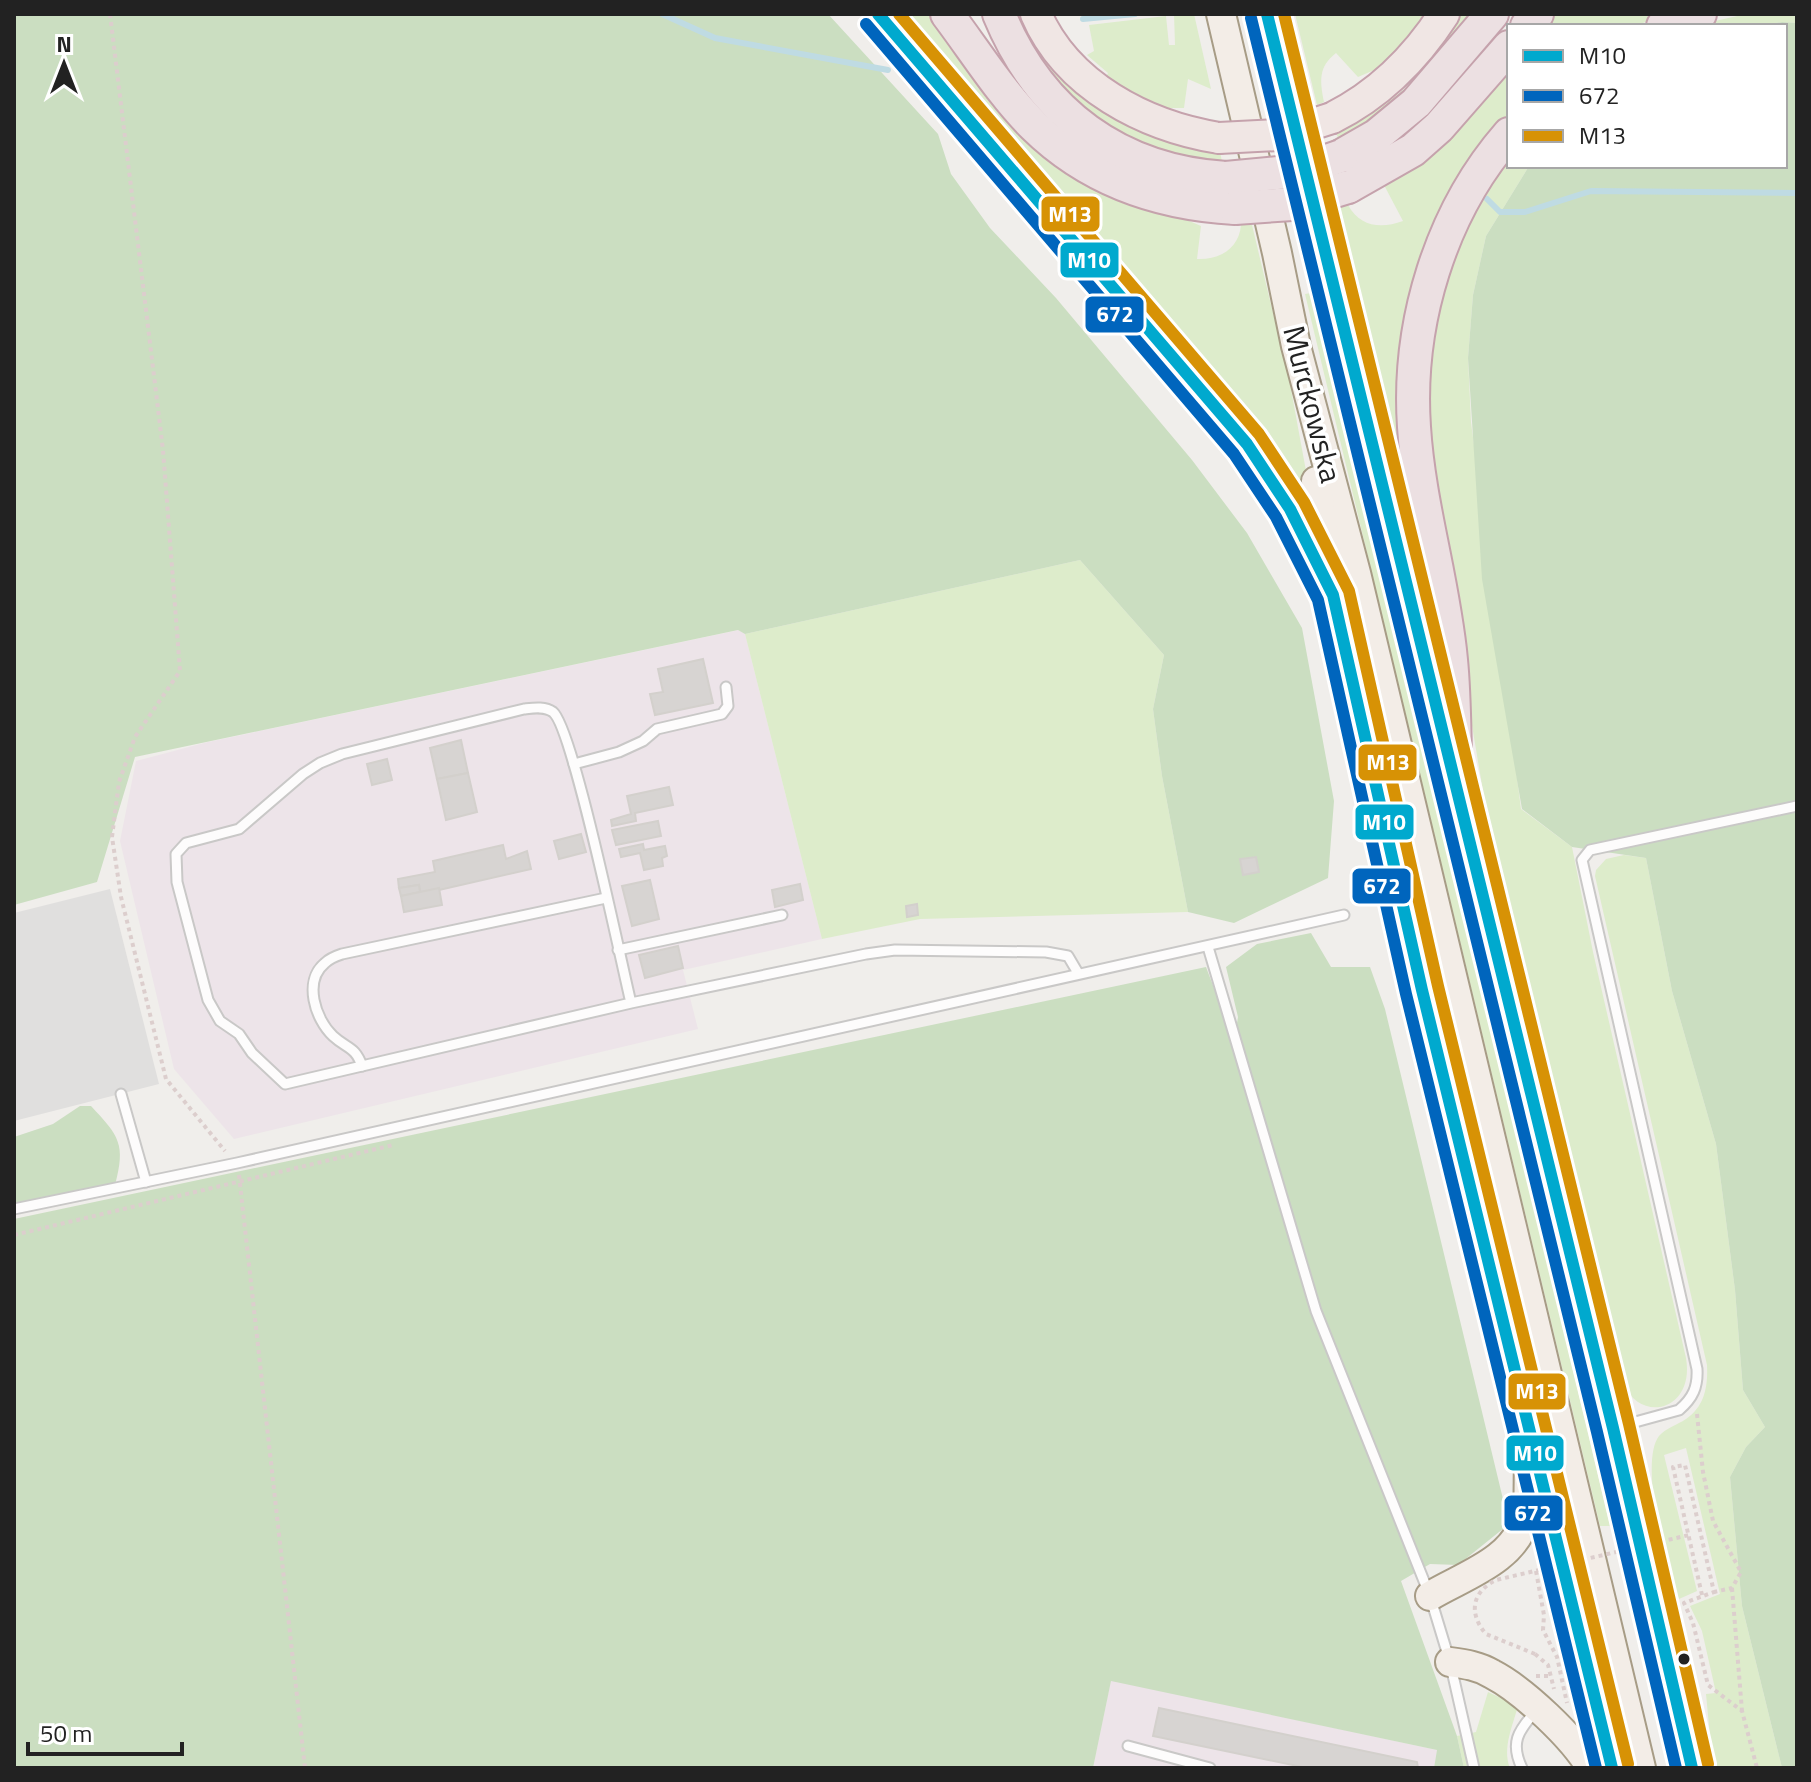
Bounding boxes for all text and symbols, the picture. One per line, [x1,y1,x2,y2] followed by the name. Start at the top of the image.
[24,24,104,104] north arrow
[1507,24,1787,168] legend
[56,27,72,61] text: N
[1579,37,1626,73] text: M10
[1579,77,1619,113] text: 672
[1579,117,1626,153] text: M13
[1040,195,1101,233] line badge: M13
[1048,197,1092,231] text: M13
[1059,241,1120,279] line badge: M10
[1067,243,1111,277] text: M10
[1084,295,1145,334] line badge: 672
[1097,297,1133,331] text: 672
[1271,321,1355,487] street label: Murckowska
[1357,743,1418,782] line badge: M13
[1366,745,1410,779] text: M13
[1354,803,1415,841] line badge: M10
[1362,805,1406,839] text: M10
[1351,867,1412,905] line badge: 672
[1364,869,1400,903] text: 672
[1507,1372,1567,1411] line badge: M13
[1515,1374,1559,1408] text: M13
[1505,1434,1565,1472] line badge: M10
[1513,1436,1557,1470] text: M10
[1503,1494,1564,1532] line badge: 672
[1515,1496,1551,1530] text: 672
[1676,1651,1692,1667] unlabelled marker
[28,1706,182,1756] scale bar
[40,1715,92,1751] text: 50 m

